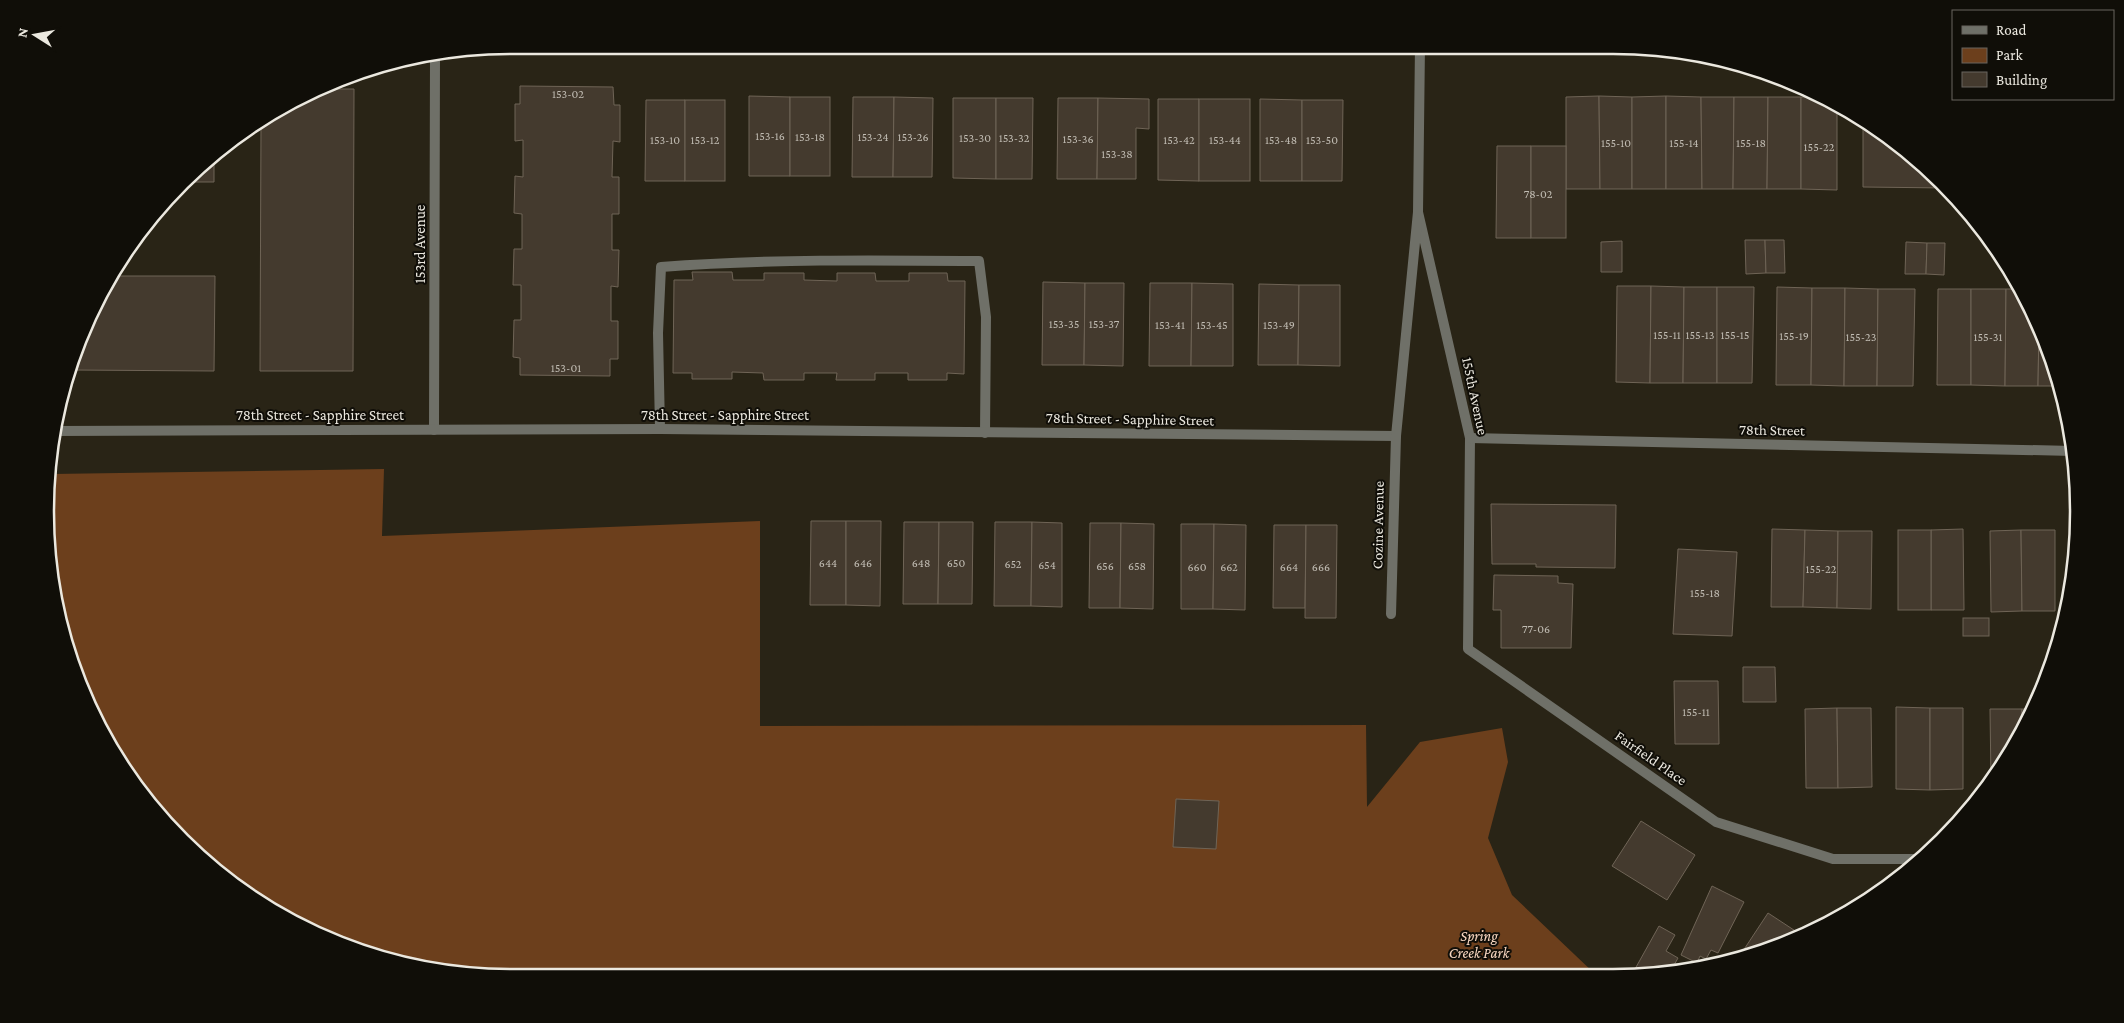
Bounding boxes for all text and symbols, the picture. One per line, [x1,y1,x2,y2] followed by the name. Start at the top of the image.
[10,10,60,60] north arrow
[1952,10,2114,100] legend
[1996,22,2027,38] text: Road
[13,26,31,39] text: N
[1996,47,2023,63] text: Park
[1996,72,2047,89] text: Building
[552,87,584,101] house number: 153-02
[755,129,785,143] house number: 153-16
[795,130,825,144] house number: 153-18
[857,130,889,144] house number: 153-24
[897,130,929,144] house number: 153-26
[959,131,991,145] house number: 153-30
[999,131,1030,145] house number: 153-32
[1062,132,1094,146] house number: 153-36
[650,133,680,147] house number: 153-10
[690,133,720,147] house number: 153-12
[1163,133,1195,147] house number: 153-42
[1209,133,1241,147] house number: 153-44
[1265,133,1297,147] house number: 153-48
[1306,133,1338,147] house number: 153-50
[1601,136,1631,150] house number: 155-10
[1669,136,1699,150] house number: 155-14
[1736,136,1766,150] house number: 155-18
[1804,140,1835,154] house number: 155-22
[1101,147,1133,161] house number: 153-38
[1524,187,1553,201] house number: 78-02
[412,204,428,283] street label: 153rd Avenue
[1049,317,1079,331] house number: 153-35
[1089,317,1120,331] house number: 153-37
[1155,318,1185,332] house number: 153-41
[1196,318,1228,332] house number: 153-45
[1263,318,1295,332] house number: 153-49
[1653,328,1681,342] house number: 155-11
[1685,328,1715,342] house number: 155-13
[1720,328,1750,342] house number: 155-15
[1779,329,1809,343] house number: 155-19
[1846,330,1877,344] house number: 155-23
[1973,330,2003,344] house number: 155-31
[1459,356,1491,437] street label: 155th Avenue
[551,361,581,375] house number: 153-01
[236,407,405,424] street label: 78th Street - Sapphire Street
[641,407,810,424] street label: 78th Street - Sapphire Street
[1046,410,1215,429] street label: 78th Street - Sapphire Street
[1739,421,1806,439] street label: 78th Street
[1369,480,1387,569] street label: Cozine Avenue
[819,556,837,570] house number: 644
[854,556,872,570] house number: 646
[912,556,930,570] house number: 648
[947,556,965,570] house number: 650
[1004,557,1022,571] house number: 652
[1038,558,1056,572] house number: 654
[1096,559,1114,573] house number: 656
[1128,559,1146,573] house number: 658
[1188,560,1207,574] house number: 660
[1220,560,1238,574] house number: 662
[1280,560,1298,574] house number: 664
[1312,560,1330,574] house number: 666
[1806,562,1837,576] house number: 155-22
[1690,586,1720,600] house number: 155-18
[1522,622,1550,636] house number: 77-06
[1682,705,1710,719] house number: 155-11
[1612,727,1690,789] street label: Fairfield Place
[1449,928,1511,961] park label: Spring Creek Park

